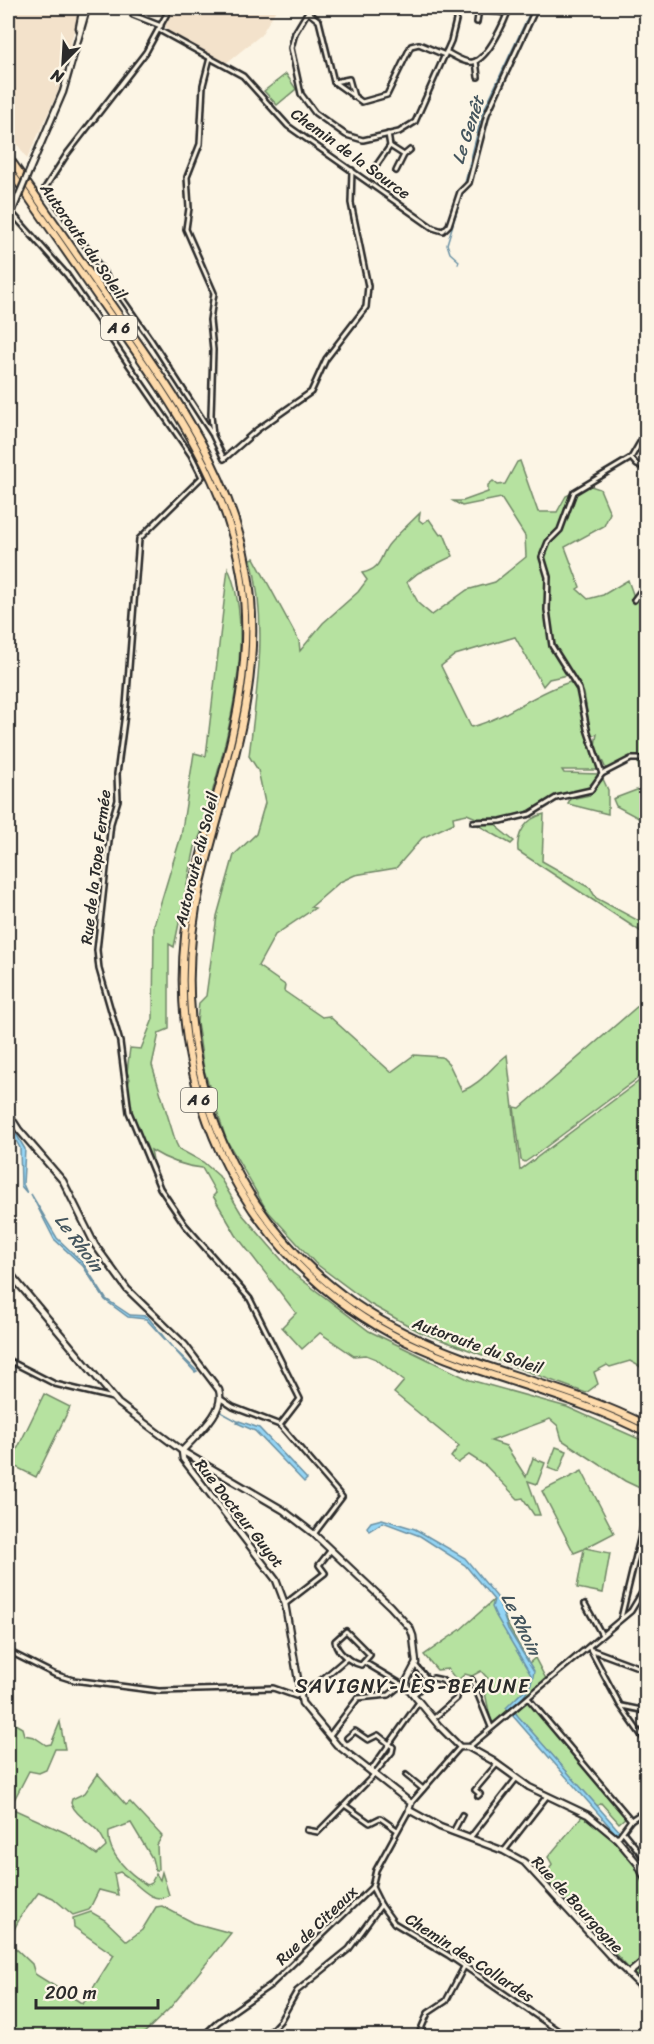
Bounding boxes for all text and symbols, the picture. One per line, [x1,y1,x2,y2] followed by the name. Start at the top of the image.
[33,33,93,93] north arrow
[45,60,69,92] text: N
[442,90,495,168] water label: Le Genêt
[284,100,417,207] street label: Chemin de la Source
[32,176,135,306] street label: Autoroute du Soleil
[101,316,137,340] road number: A 6
[72,788,119,946] street label: Rue de la Tope Fermée
[166,789,227,930] street label: Autoroute du Soleil
[181,1088,217,1112] road number: A 6
[46,1207,113,1281] water label: Le Rhoin
[407,1308,548,1383] street label: Autoroute du Soleil
[187,1452,292,1574] street label: Rue Docteur Guyot
[492,1587,551,1663] water label: Le Rhoin
[295,1669,531,1704] district label: SAVIGNY-LÈS-BEAUNE
[524,1849,631,1960] street label: Rue de Bourgogne
[268,1878,365,1972] street label: Rue de Citeaux
[399,1905,541,2011] street label: Chemin des Collardes
[36,1972,158,2010] scale bar
[45,1977,97,2009] text: 200 m

